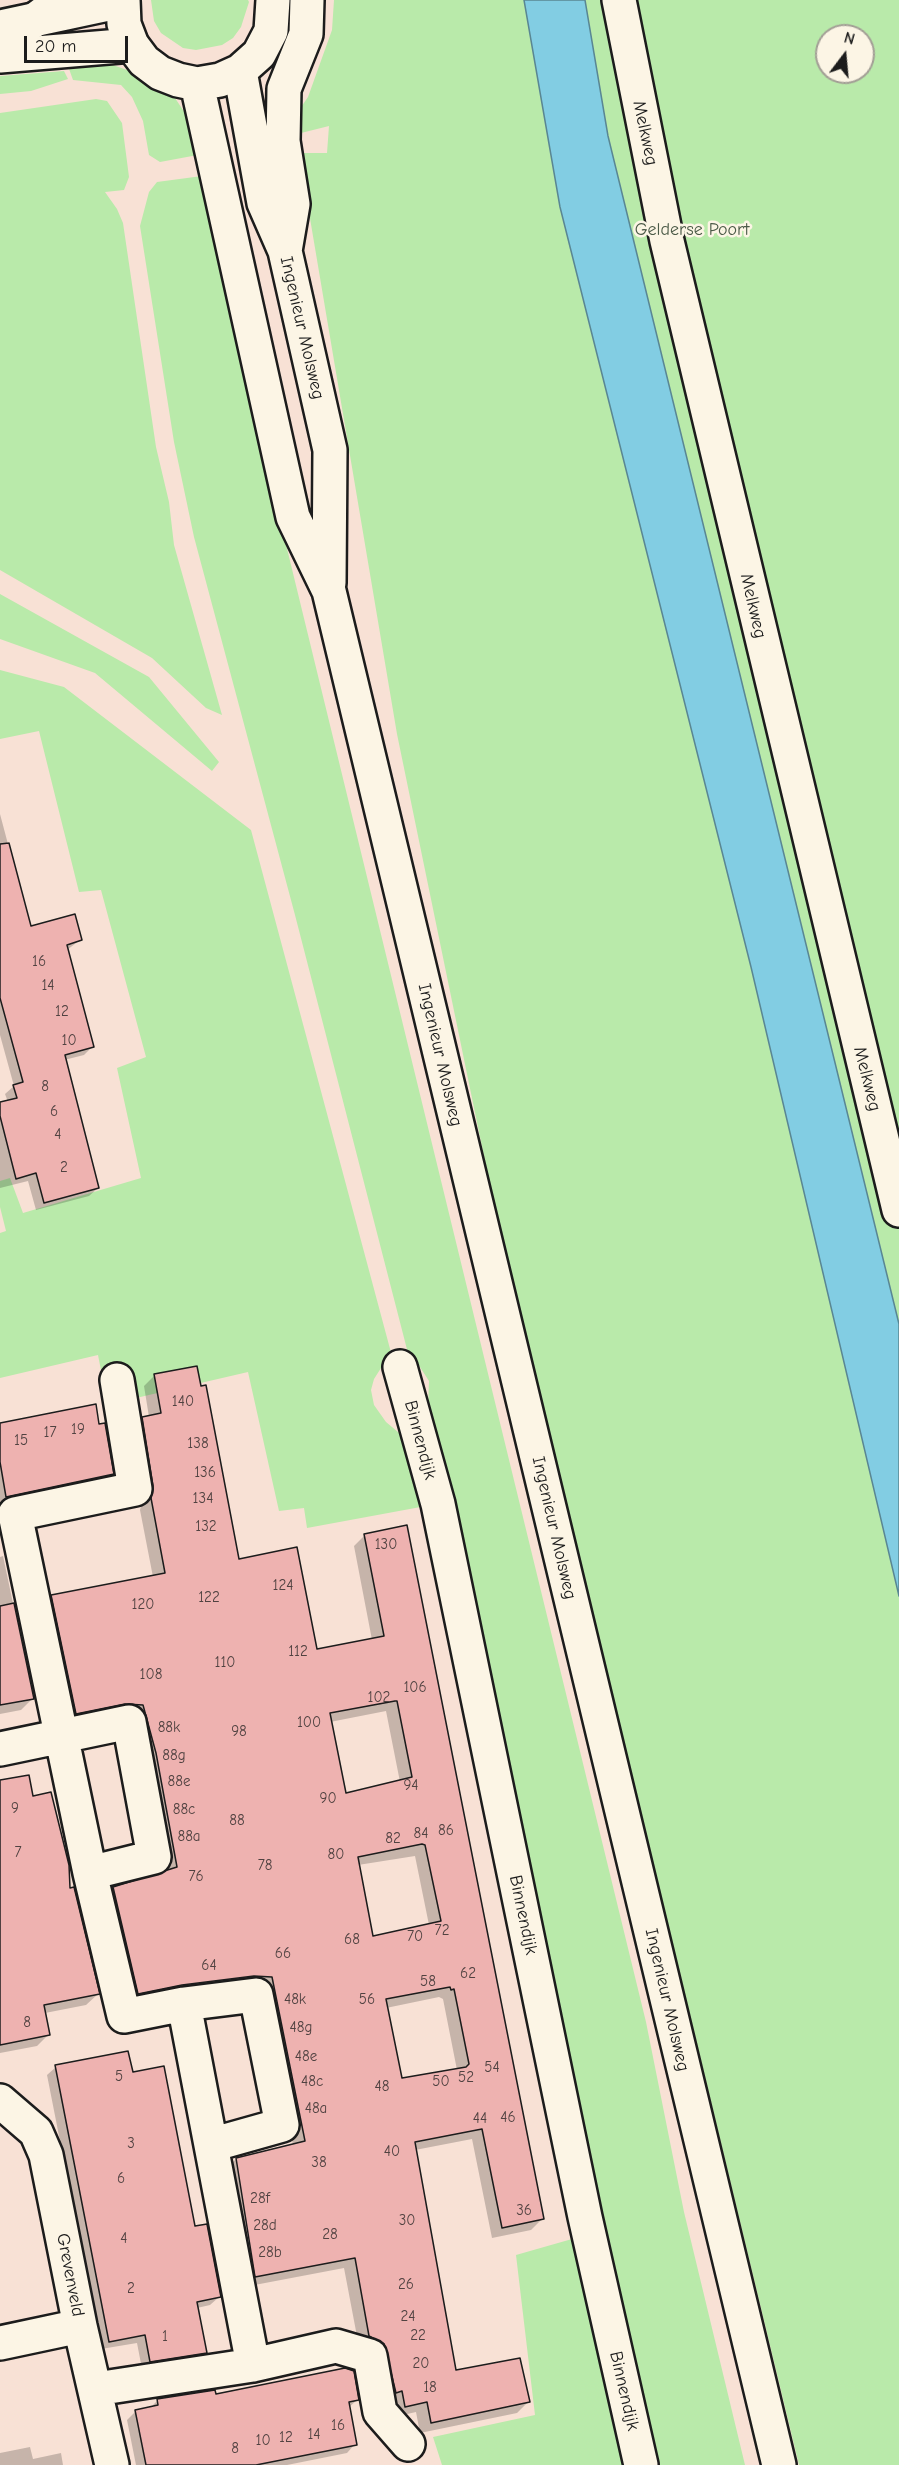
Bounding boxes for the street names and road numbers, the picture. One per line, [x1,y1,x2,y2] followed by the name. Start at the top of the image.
[628,99,662,167] street label: Melkweg
[275,254,329,402] street label: Ingenieur Molsweg
[735,572,771,640] street label: Melkweg
[413,981,467,1129] street label: Ingenieur Molsweg
[849,1044,885,1114] street label: Melkweg
[399,1398,441,1482] street label: Binnendijk
[527,1454,581,1602] street label: Ingenieur Molsweg
[504,1873,542,1957] street label: Binnendijk
[640,1926,694,2074] street label: Ingenieur Molsweg
[51,2231,89,2319] street label: Grevenveld
[604,2349,644,2433] street label: Binnendijk

